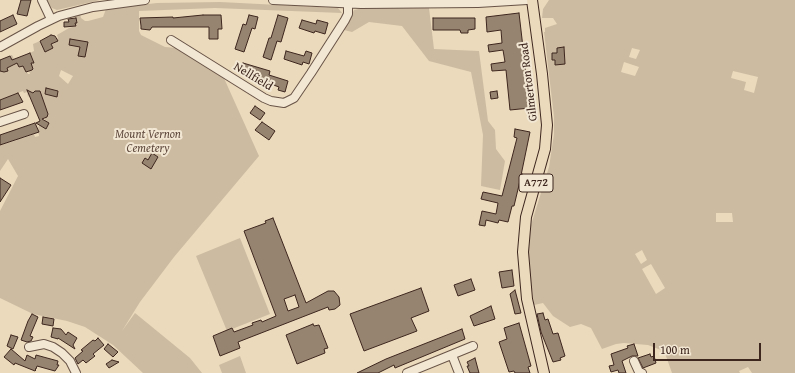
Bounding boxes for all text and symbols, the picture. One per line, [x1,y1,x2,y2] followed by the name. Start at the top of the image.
[517,42,541,122] street label: Gilmerton Road
[231,60,275,94] street label: Nellfield
[115,128,181,156] park label: Mount Vernon Cemetery
[519,174,553,192] road number: A772
[655,335,763,361] scale bar
[660,341,690,358] text: 100 m

